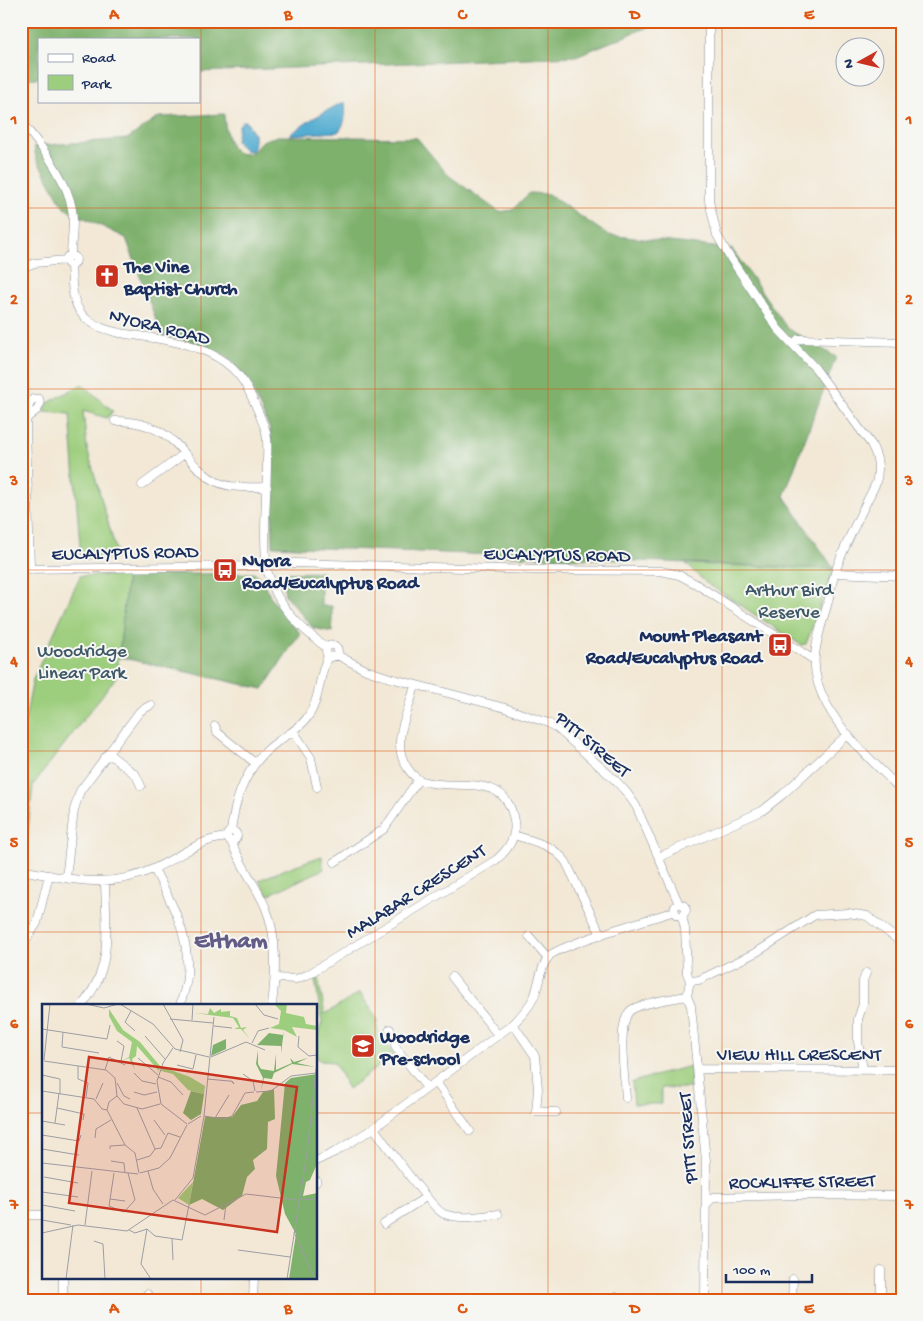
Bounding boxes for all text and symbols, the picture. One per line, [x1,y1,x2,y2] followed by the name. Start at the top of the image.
[108,7,120,26] text: A
[283,7,293,26] text: B
[457,7,468,26] text: C
[628,7,641,26] text: D
[804,7,815,26] text: E
[38,38,200,102] legend
[836,38,886,88] north arrow
[82,50,116,68] text: Road
[841,58,859,69] text: N
[81,76,112,94] text: Park
[10,112,17,131] text: 1
[905,112,912,131] text: 1
[122,257,238,302] place label: The Vine Baptist Church
[94,263,120,289] church icon: The Vine Baptist Church
[10,292,18,311] text: 2
[905,292,913,311] text: 2
[106,305,213,352] street label: NYORA ROAD
[9,473,18,492] text: 3
[904,473,913,492] text: 3
[51,542,199,567] street label: EUCALYPTUS ROAD
[483,544,631,569] street label: EUCALYPTUS ROAD
[241,551,420,596] place label: Nyora Road/Eucalyptus Road
[212,557,238,583] bus stop icon: Nyora Road/Eucalyptus Road
[745,580,835,625] park label: Arthur Bird Reserve
[585,626,764,671] place label: Mount Pleasant Road/Eucalyptus Road
[767,632,793,658] bus stop icon: Mount Pleasant Road/Eucalyptus Road
[37,641,127,686] park label: Woodridge Linear Park
[9,654,18,673] text: 4
[904,654,913,673] text: 4
[549,707,635,784] street label: PITT STREET
[10,835,19,854] text: 5
[905,835,914,854] text: 5
[343,840,492,945] street label: MALABAR CRESCENT
[194,928,268,957] district label: Eltham
[42,1004,318,1278] inset map
[10,1016,19,1035] text: 6
[905,1016,914,1035] text: 6
[379,1027,471,1072] place label: Woodridge Pre-school
[350,1033,376,1059] school or university icon: Woodridge Pre-school
[716,1045,882,1068] street label: VIEW HILL CRESCENT
[675,1091,704,1185] street label: PITT STREET
[729,1171,876,1196] street label: ROCKLIFFE STREET
[9,1197,19,1216] text: 7
[904,1197,914,1216] text: 7
[726,1251,812,1283] scale bar
[732,1262,771,1280] text: 100 m
[108,1301,120,1320] text: A
[283,1301,293,1320] text: B
[457,1301,468,1320] text: C
[628,1301,641,1320] text: D
[804,1301,815,1320] text: E

